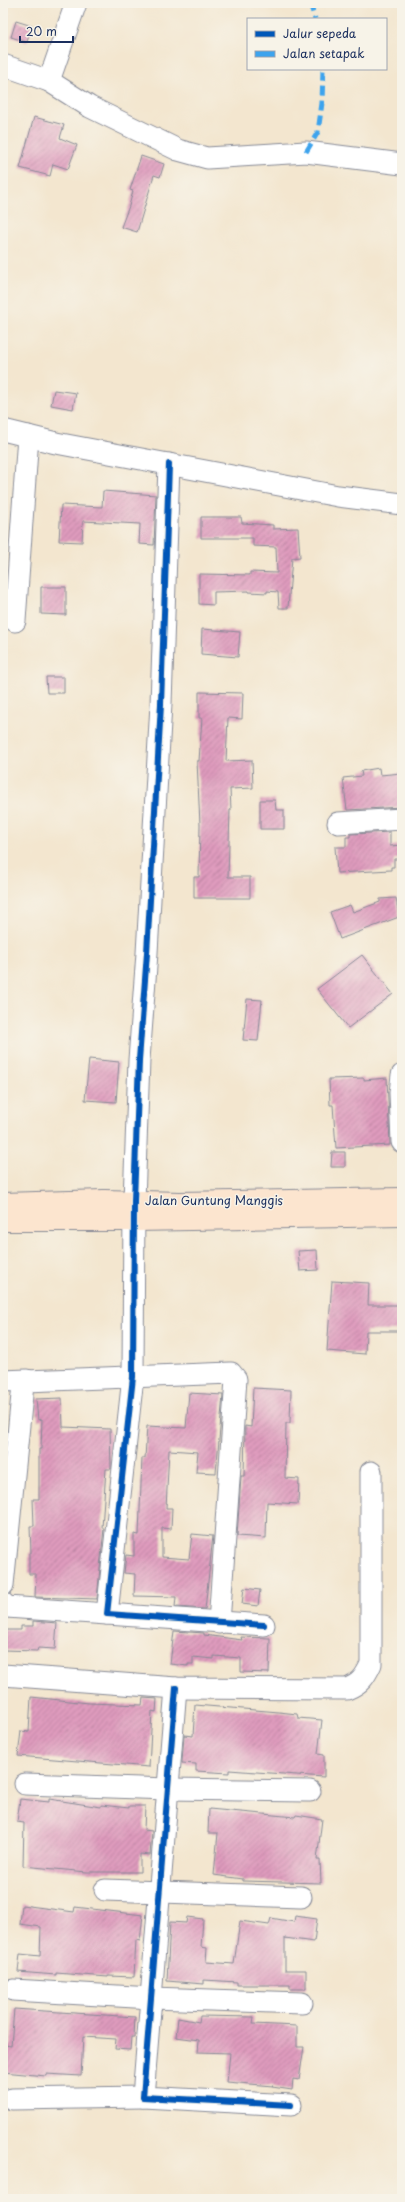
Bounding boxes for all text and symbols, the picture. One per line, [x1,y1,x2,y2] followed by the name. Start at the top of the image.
[20,18,73,44] scale bar
[247,18,387,70] legend
[26,22,57,40] text: 20 m
[283,24,357,42] text: Jalur sepeda
[283,44,365,62] text: Jalan setapak
[145,1191,283,1209] street label: Jalan Guntung Manggis

